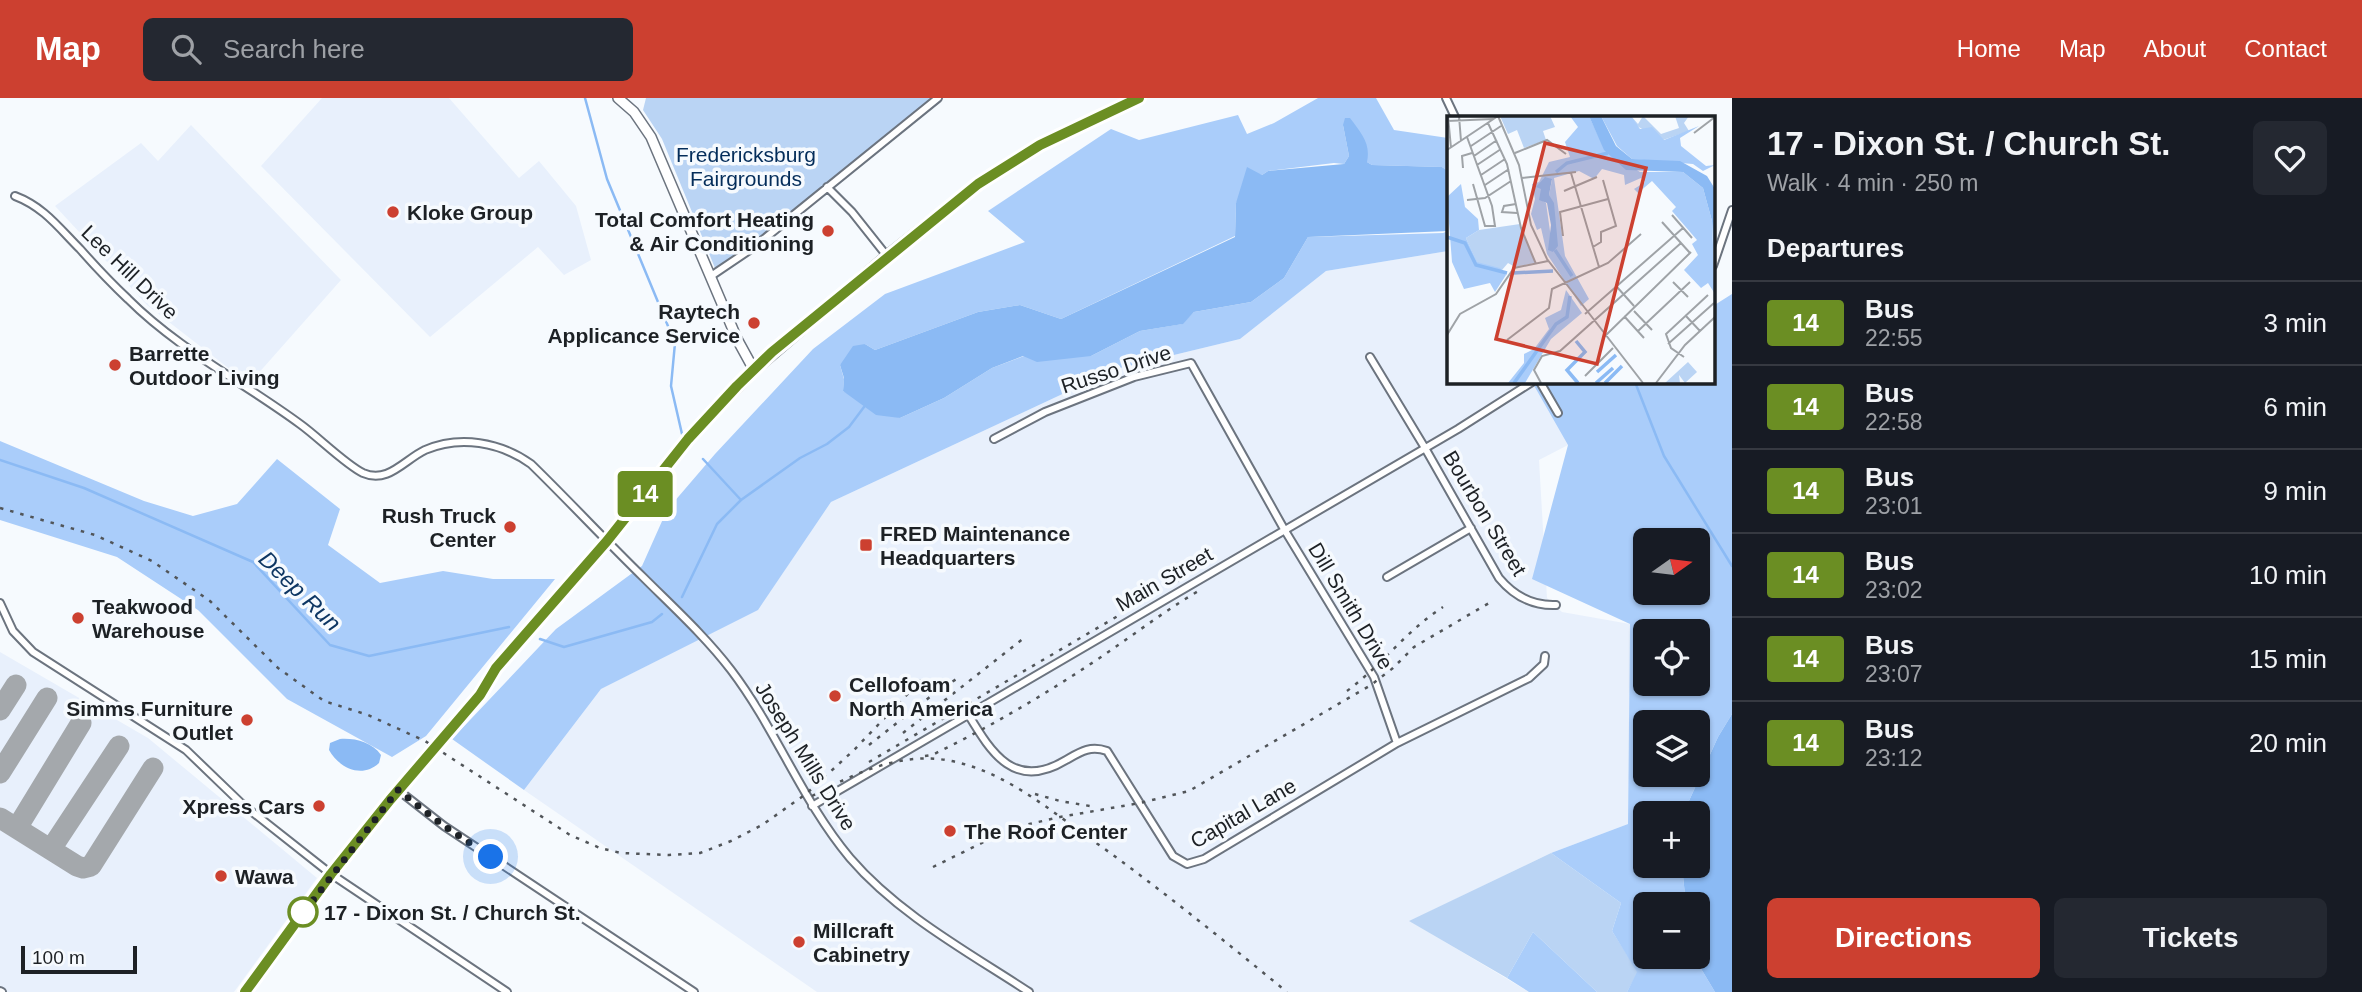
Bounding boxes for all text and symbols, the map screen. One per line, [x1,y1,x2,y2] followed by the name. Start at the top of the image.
[143,18,633,81] search box
[35,30,101,67] text: Map
[167,30,205,68] icon: search
[223,34,365,64] text: Search here
[1957,35,2021,62] text: Home
[2059,35,2106,62] text: Map
[2144,35,2206,62] text: About
[2244,35,2327,62] text: Contact
[1447,116,1714,383] inset map
[2253,121,2327,195] button: heart
[1767,125,2170,162] text: 17 - Dixon St. / Church St.
[676,143,816,190] park label: Fredericksburg Fairgrounds
[1767,170,1978,196] text: Walk · 4 min · 250 m
[407,201,533,224] place label: Kloke Group
[385,204,401,220] marker: Kloke Group
[595,208,814,255] place label: Total Comfort Heating & Air Conditioning
[77,220,183,324] street label: Lee Hill Drive
[820,223,836,239] marker: Total Comfort Heating & Air Conditioning
[1767,233,1904,263] text: Departures
[1865,294,1914,324] text: Bus
[547,300,740,347] place label: Raytech Applicance Service
[2263,308,2327,338] text: 3 min
[1792,309,1819,336] text: 14
[746,315,762,331] marker: Raytech Applicance Service
[1865,325,1923,351] text: 22:55
[1058,340,1174,398] street label: Russo Drive
[129,342,279,389] place label: Barrette Outdoor Living
[107,357,123,373] marker: Barrette Outdoor Living
[1865,378,1914,408] text: Bus
[2263,392,2327,422] text: 6 min
[1792,393,1819,420] text: 14
[1865,409,1923,435] text: 22:58
[1439,447,1531,580] street label: Bourbon Street
[1865,462,1914,492] text: Bus
[614,471,676,517] line badge: 14
[2263,476,2327,506] text: 9 min
[1792,477,1819,504] text: 14
[632,480,658,507] text: 14
[1865,493,1923,519] text: 23:01
[382,504,496,551] place label: Rush Truck Center
[502,519,518,535] marker: Rush Truck Center
[880,522,1070,569] place label: FRED Maintenance Headquarters
[1633,528,1710,606] north arrow
[1633,528,1710,969] map controls
[858,537,874,553] marker: FRED Maintenance Headquarters
[1304,539,1398,673] street label: Dill Smith Drive
[1112,542,1216,616] street label: Main Street
[254,546,346,636] water label: Deep Run
[1865,546,1914,576] text: Bus
[2249,560,2327,590] text: 10 min
[1792,561,1819,588] text: 14
[1865,577,1923,603] text: 23:02
[92,595,204,642] place label: Teakwood Warehouse
[70,610,86,626] marker: Teakwood Warehouse
[1633,619,1710,696] button: locate
[1865,630,1914,660] text: Bus
[2249,644,2327,674] text: 15 min
[1792,645,1819,672] text: 14
[1865,661,1923,687] text: 23:07
[849,673,993,720] place label: Cellofoam North America
[751,678,861,834] street label: Joseph Mills Drive
[827,688,843,704] marker: Cellofoam North America
[66,697,233,744] place label: Simms Furniture Outlet
[1633,710,1710,787] button: layers
[239,712,255,728] marker: Simms Furniture Outlet
[1865,714,1914,744] text: Bus
[2249,728,2327,758] text: 20 min
[1792,729,1819,756] text: 14
[1865,745,1923,771] text: 23:12
[1186,774,1300,852] street label: Capital Lane
[182,795,305,818] place label: Xpress Cars
[311,798,327,814] marker: Xpress Cars
[1633,801,1710,878] button: +
[964,820,1127,843] place label: The Roof Center
[942,823,958,839] marker: The Roof Center
[473,839,508,874] your location
[235,865,294,888] place label: Wawa
[213,868,229,884] marker: Wawa
[1633,892,1710,969] button: −
[288,897,318,927] marker: 17 - Dixon St. / Church St.
[1767,898,2040,978] button: Directions
[2054,898,2327,978] button: Tickets
[324,901,581,924] place label: 17 - Dixon St. / Church St.
[813,919,910,966] place label: Millcraft Cabinetry
[791,934,807,950] marker: Millcraft Cabinetry
[21,943,136,975] scale bar
[32,947,85,968] text: 100 m

